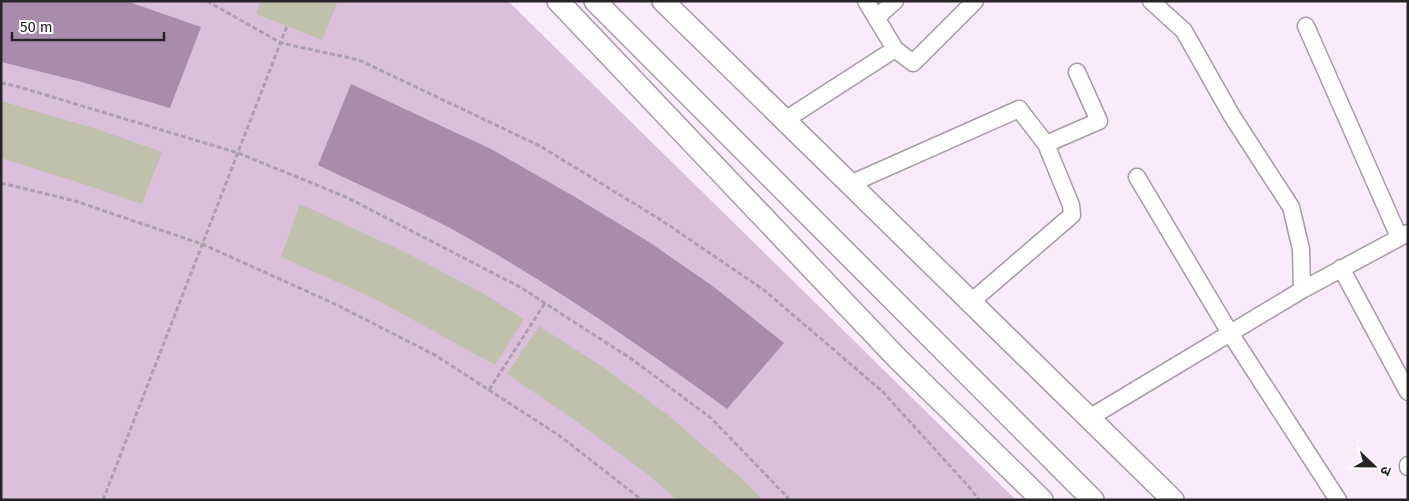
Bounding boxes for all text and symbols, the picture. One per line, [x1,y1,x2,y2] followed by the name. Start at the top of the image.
[12,10,165,42] scale bar
[20,18,53,36] text: 50 m
[1349,441,1399,491] north arrow
[1376,464,1395,478] text: उ

